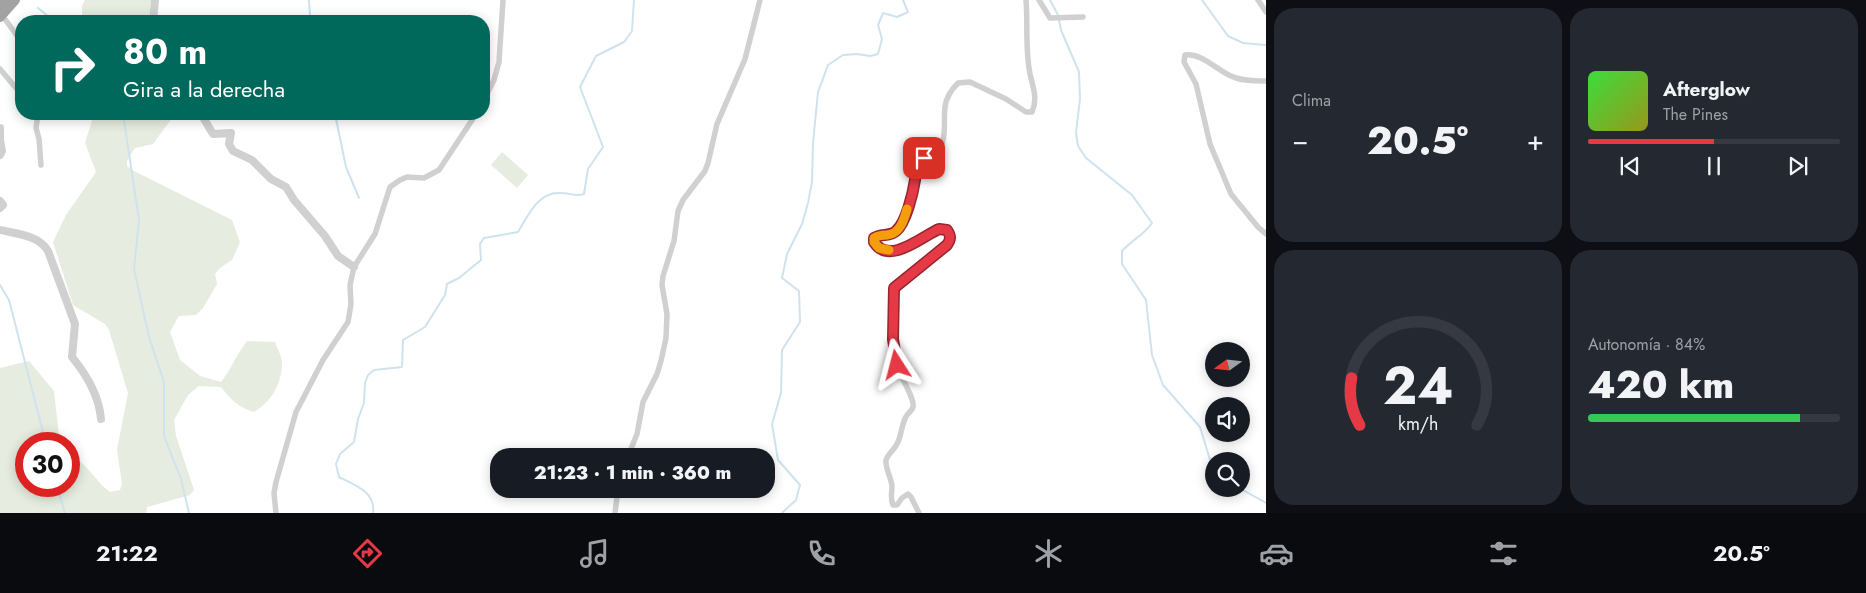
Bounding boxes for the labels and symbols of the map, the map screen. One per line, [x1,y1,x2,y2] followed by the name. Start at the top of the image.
[903,137,945,179] pin
[870,338,922,390] position arrow
[1205,342,1250,388] north arrow
[15,432,80,497] speed limit sign: 30

